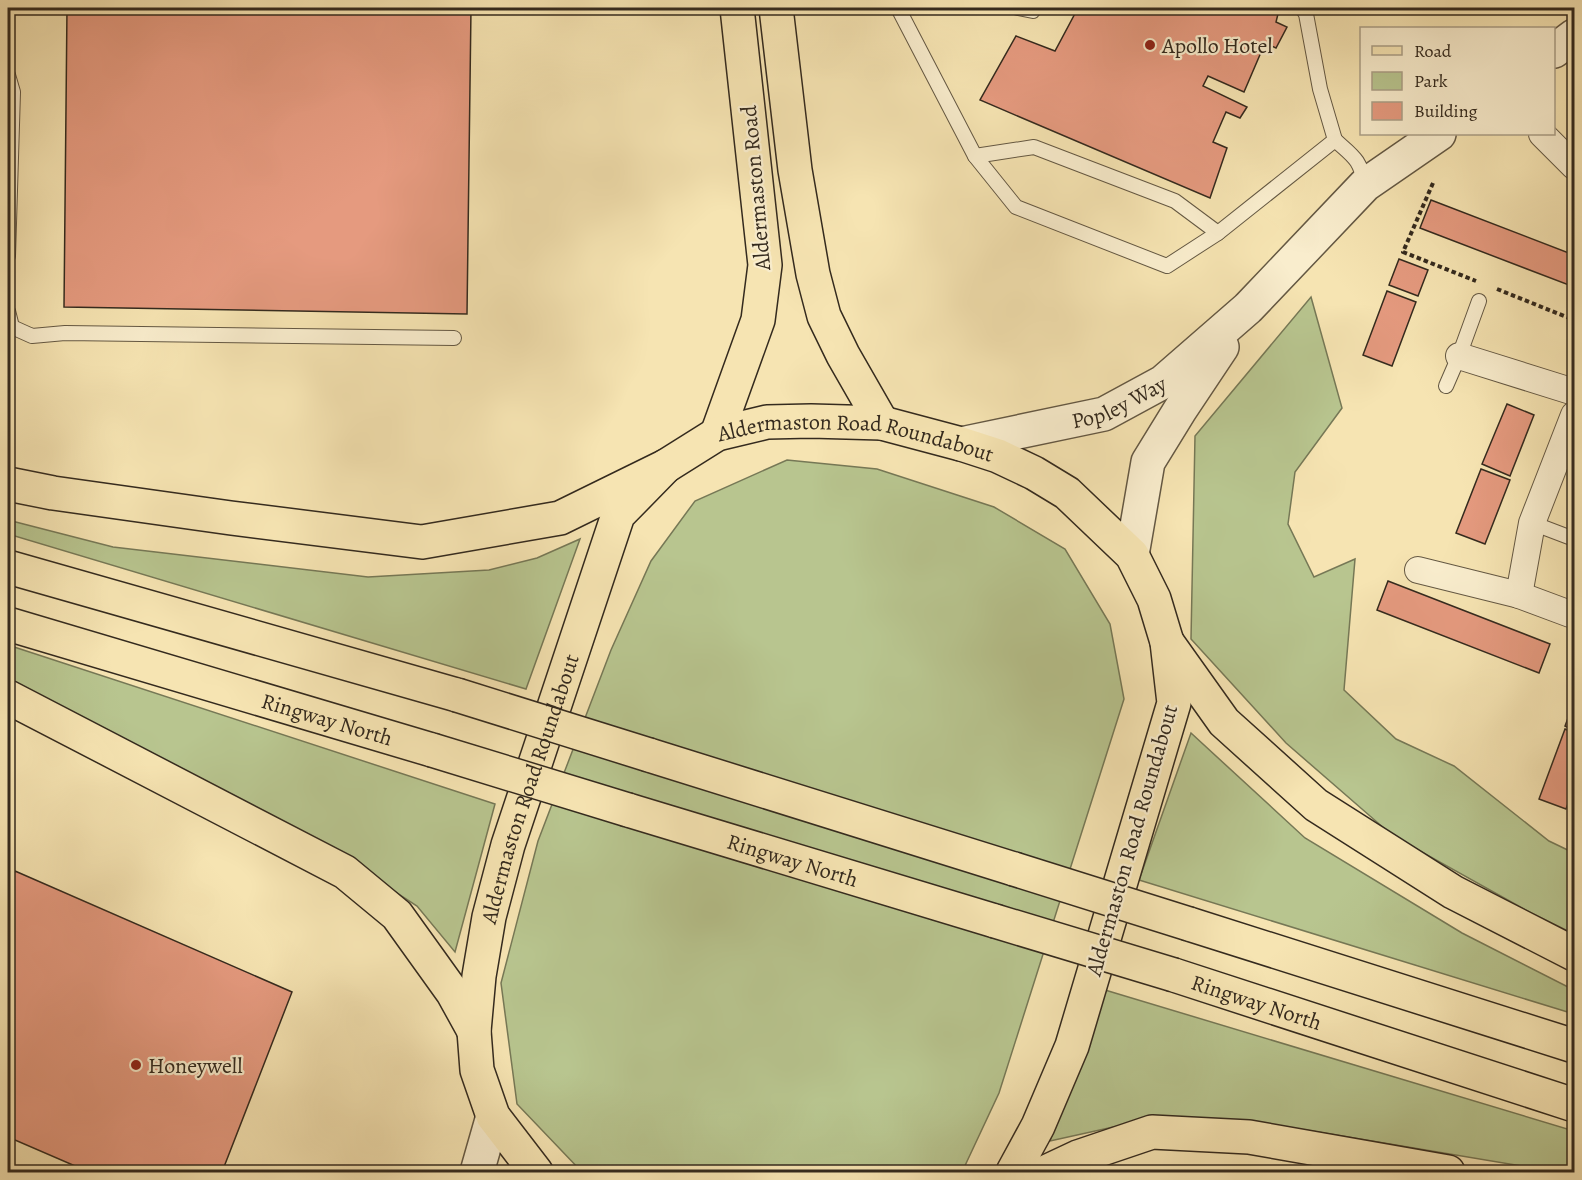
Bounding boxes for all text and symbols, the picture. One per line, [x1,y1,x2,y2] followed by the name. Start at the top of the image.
[1360,27,1555,135] legend
[1161,31,1273,61] place label: Apollo Hotel
[1143,38,1157,52] marker: Apollo Hotel
[1414,39,1452,63] text: Road
[1414,69,1448,93] text: Park
[1414,99,1478,123] text: Building
[734,104,778,273] street label: Aldermaston Road
[1069,369,1172,436] street label: Popley Way
[713,407,998,470] street label: Aldermaston Road Roundabout
[474,650,587,928] street label: Aldermaston Road Roundabout
[258,686,396,754] street label: Ringway North
[1079,701,1185,980] street label: Aldermaston Road Roundabout
[723,827,862,895] street label: Ringway North
[1187,968,1326,1038] street label: Ringway North
[148,1051,243,1081] place label: Honeywell
[129,1058,143,1072] marker: Honeywell

